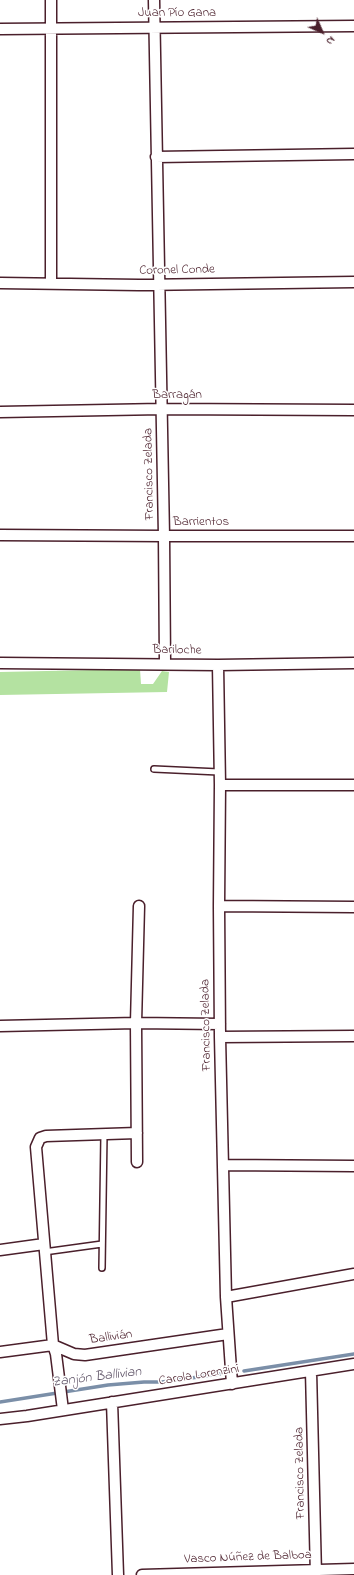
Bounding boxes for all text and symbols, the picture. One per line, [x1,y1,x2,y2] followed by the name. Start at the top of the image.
[138,6,216,22] street label: Juan Pío Gana
[302,12,342,52] north arrow
[322,32,339,49] text: N
[139,263,215,279] street label: Coronel Conde
[152,388,202,404] street label: Barragán
[141,428,159,520] street label: Francisco Zelada
[173,515,229,531] street label: Barrientos
[152,643,202,659] street label: Bariloche
[198,979,216,1071] street label: Francisco Zelada
[89,1327,133,1349] street label: Ballivián
[158,1362,240,1390] street label: Carola Lorenzini
[52,1364,142,1392] water label: Zanjón Ballivian
[292,1427,310,1519] street label: Francisco Zelada
[184,1548,312,1568] street label: Vasco Núñez de Balboa

